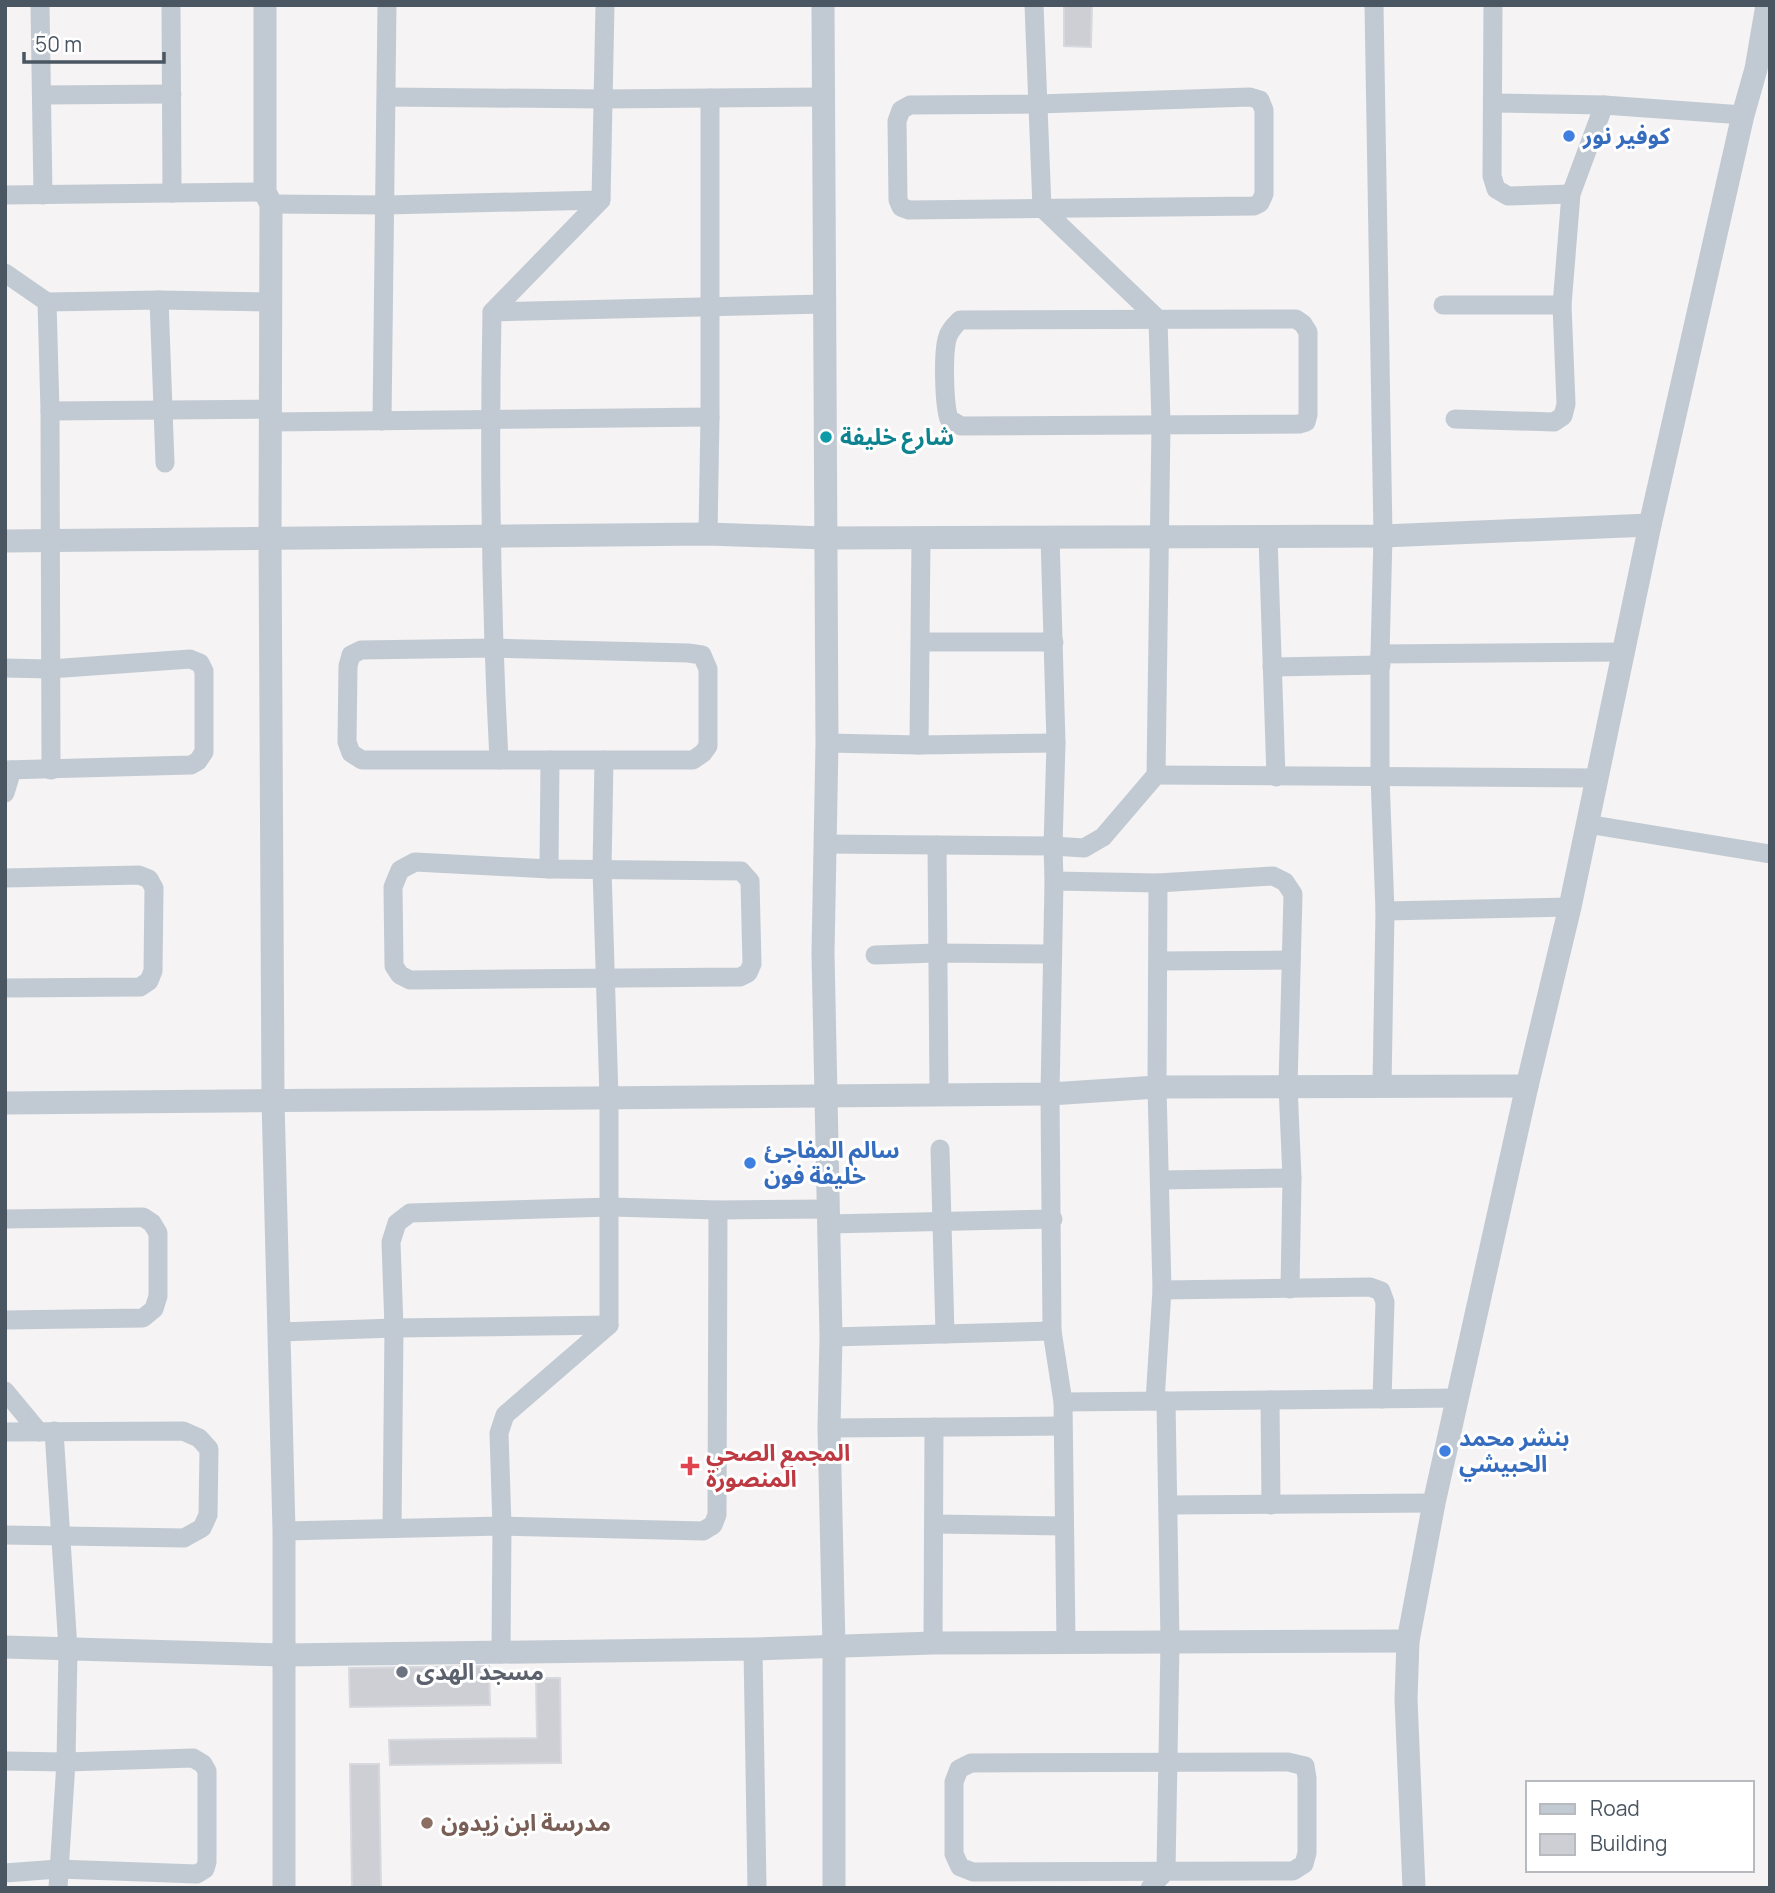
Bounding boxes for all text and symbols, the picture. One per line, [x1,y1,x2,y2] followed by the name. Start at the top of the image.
[24,21,164,65] scale bar
[35,30,82,58] text: 50 m
[1582,119,1671,151] place label: كوفير نور
[1561,128,1577,144] marker: كوفير نور
[840,420,954,454] place label: شارع خليفة
[818,429,834,445] marker: شارع خليفة
[764,1133,900,1191] place label: سالم المفاجئ خليفة فون
[742,1155,758,1171] marker: سالم المفاجئ خليفة فون
[1459,1421,1569,1482] place label: بنشر محمد الحبيشي
[706,1436,850,1494] place label: المجمع الصحي المنصورة
[1437,1443,1453,1459] marker: بنشر محمد الحبيشي
[680,1456,700,1476] marker: المجمع الصحي المنصورة
[416,1655,544,1687] place label: مسجد الهدى
[394,1664,410,1680] marker: مسجد الهدى
[1526,1781,1754,1872] legend
[1590,1794,1640,1822] text: Road
[441,1806,611,1838] place label: مدرسة ابن زيدون
[419,1815,435,1831] marker: مدرسة ابن زيدون
[1590,1829,1667,1857] text: Building

